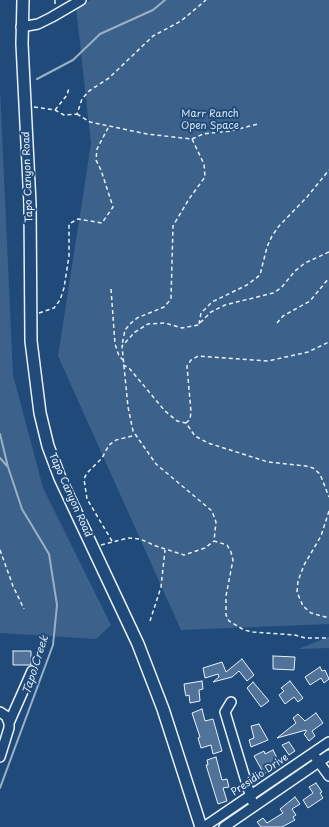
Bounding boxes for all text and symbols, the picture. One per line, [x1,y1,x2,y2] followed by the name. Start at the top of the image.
[181,108,239,132] park label: Marr Ranch Open Space
[20,131,36,223] street label: Tapo Canyon Road
[46,451,94,539] street label: Tapo Canyon Road
[20,634,52,696] water label: Tapo Creek
[229,752,291,798] street label: Presidio Drive

